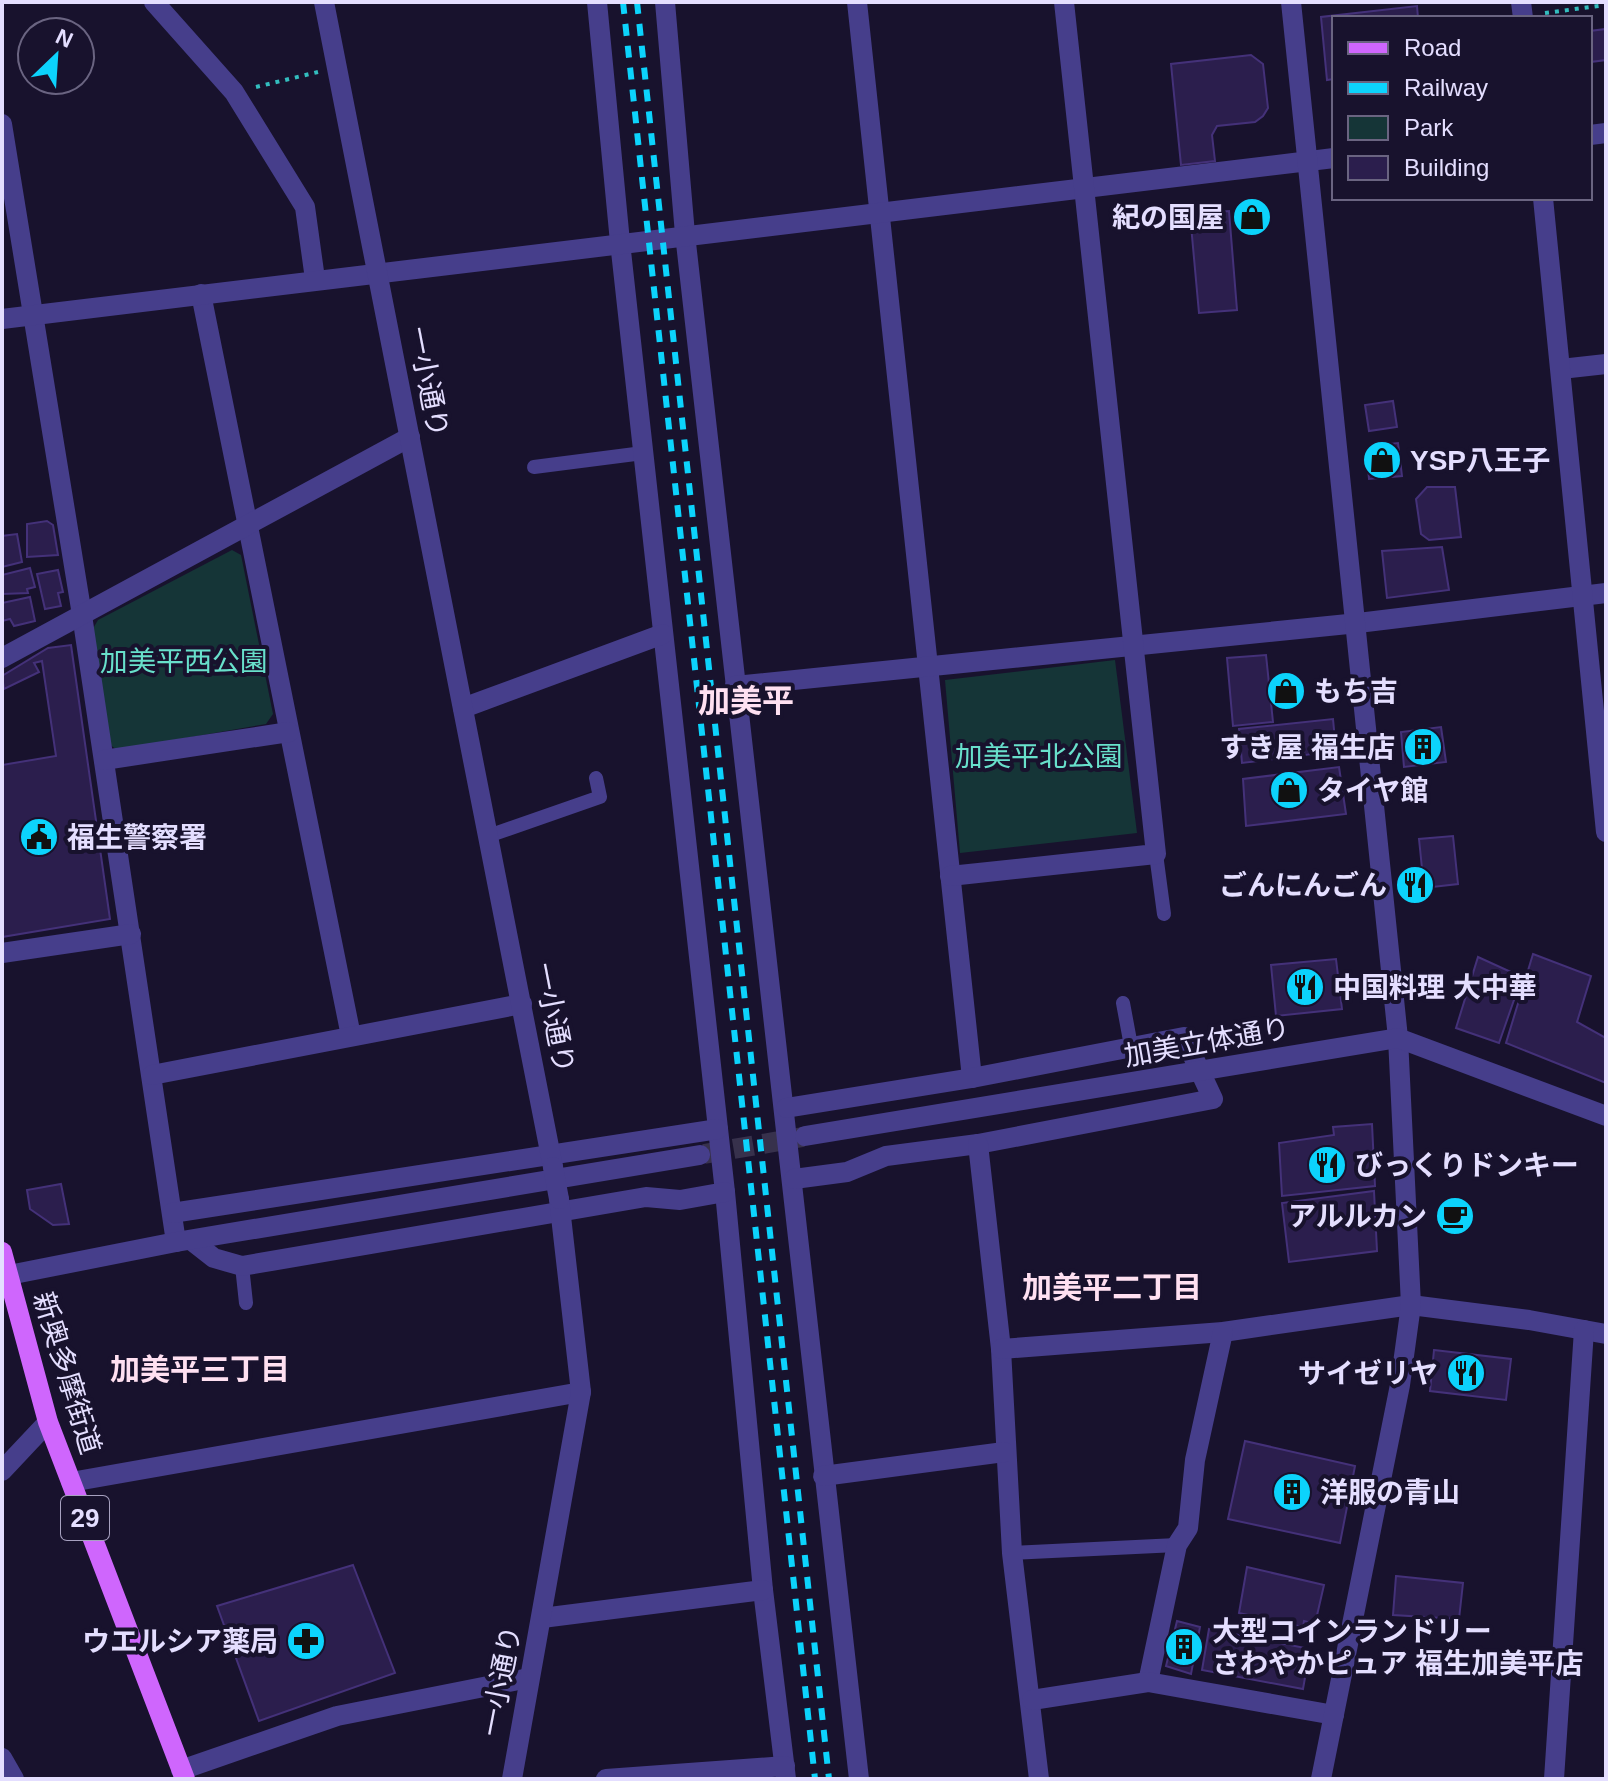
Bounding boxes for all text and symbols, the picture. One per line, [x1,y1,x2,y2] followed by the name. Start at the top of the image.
[16,16,96,96] north arrow
[1332,16,1592,200] legend
[52,24,77,53] text: N
[1404,34,1461,61] text: Road
[1404,74,1488,101] text: Railway
[1404,114,1454,141] text: Park
[1404,154,1489,181] text: Building
[1231,196,1273,238] shop icon: 紀の国屋
[1112,202,1224,233] place label: 紀の国屋
[402,324,454,440] street label: 一小通り
[1361,439,1403,481] shop icon: YSP八王子
[1410,445,1550,476] place label: YSP八王子
[100,646,268,677] park label: 加美平西公園
[1265,670,1307,712] shop icon: もち吉
[1314,676,1398,707] place label: もち吉
[698,683,794,719] district label: 加美平
[1402,726,1444,768] building icon: すき屋 福生店
[1219,732,1395,763] place label: すき屋 福生店
[955,741,1123,772] park label: 加美平北公園
[1268,769,1310,811] shop icon: タイヤ館
[1317,775,1428,806] place label: タイヤ館
[18,816,60,858] public building icon: 福生警察署
[67,822,207,853] place label: 福生警察署
[1394,864,1436,906] restaurant icon: ごんにんごん
[1219,870,1387,901] place label: ごんにんごん
[528,960,580,1076] street label: 一小通り
[1284,966,1326,1008] restaurant icon: 中国料理 大中華
[1333,972,1537,1003] place label: 中国料理 大中華
[1122,1012,1292,1072] street label: 加美立体通り
[1306,1144,1348,1186] restaurant icon: びっくりドンキー
[1355,1150,1579,1181] place label: びっくりドンキー
[1434,1195,1476,1237] cafe icon: アルルカン
[1288,1201,1427,1232] place label: アルルカン
[1022,1271,1202,1304] district label: 加美平二丁目
[28,1288,106,1458] street label: 新奥多摩街道
[1445,1352,1487,1394] restaurant icon: サイゼリヤ
[110,1353,290,1386] district label: 加美平三丁目
[1298,1358,1438,1389] place label: サイゼリヤ
[1271,1471,1313,1513] building icon: 洋服の青山
[1320,1477,1460,1508] place label: 洋服の青山
[61,1496,109,1540] road number: 29
[1212,1616,1583,1679] place label: 大型コインランドリー さわやかピュア 福生加美平店
[285,1620,327,1662] pharmacy icon: ウエルシア薬局
[475,1623,527,1739] street label: 一小通り
[82,1626,278,1657] place label: ウエルシア薬局
[1163,1626,1205,1668] building icon: 大型コインランドリー さわやかピュア 福生加美平店

